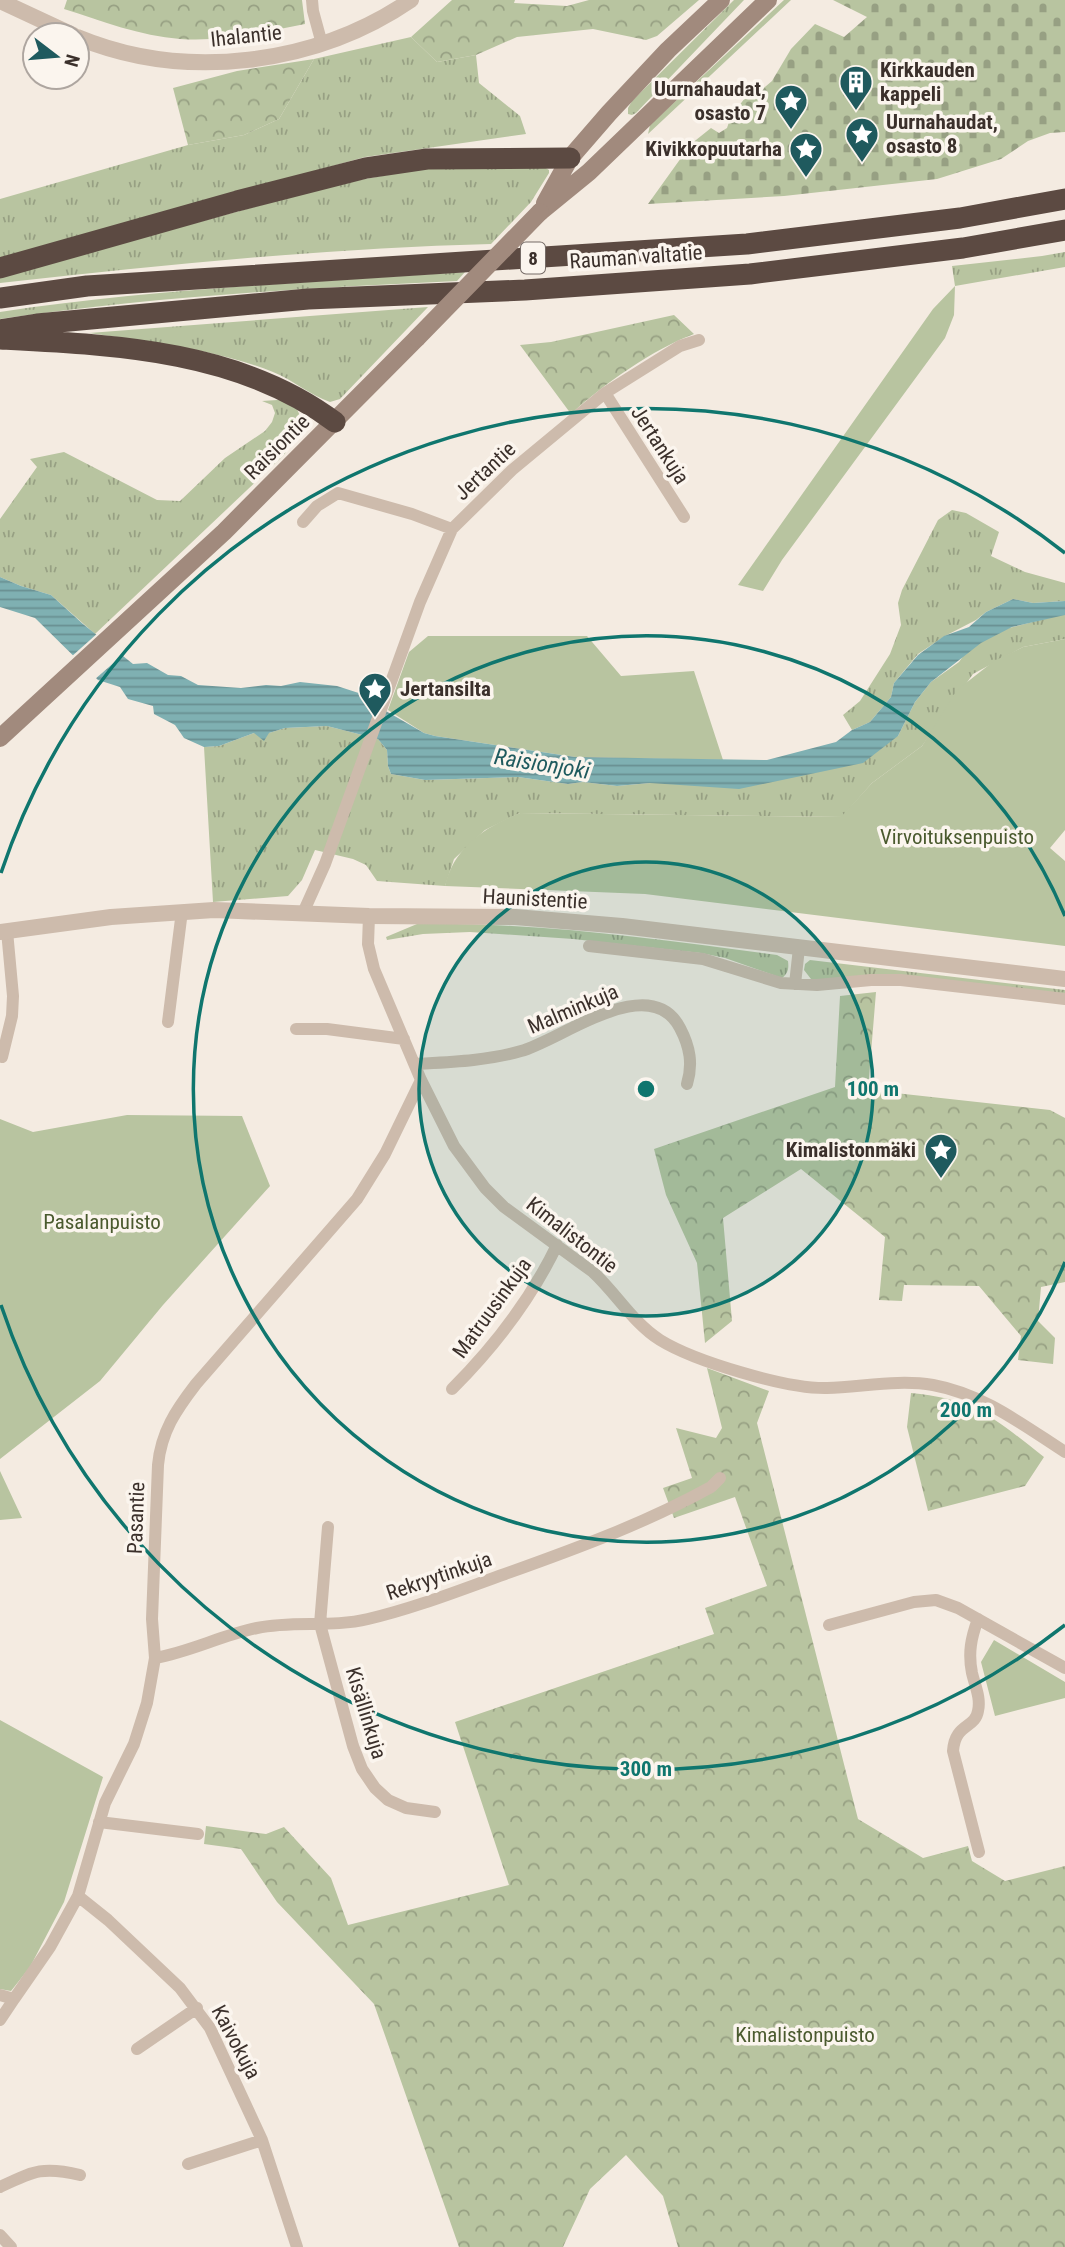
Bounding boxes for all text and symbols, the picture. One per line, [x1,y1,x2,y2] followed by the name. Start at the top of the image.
[209,20,283,52] street label: Ihalantie
[21,21,91,91] north arrow
[59,52,85,69] text: N
[880,58,975,106] place label: Kirkkauden kappeli
[837,63,875,112] building icon: Kirkkauden kappeli
[654,77,766,125] place label: Uurnahaudat, osasto 7
[772,82,810,131] place icon: Uurnahaudat, osasto 7
[886,110,998,158] place label: Uurnahaudat, osasto 8
[843,115,881,164] place icon: Uurnahaudat, osasto 8
[787,130,825,179] place icon: Kivikkopuutarha
[645,137,782,161] place label: Kivikkopuutarha
[569,240,703,274] street label: Rauman valtatie
[521,242,545,274] road number: 8
[626,402,694,488] street label: Jertankuja
[240,409,315,484] street label: Raisiontie
[450,437,520,505] street label: Jertantie
[356,670,394,719] place icon: Jertansilta
[400,677,491,701] place label: Jertansilta
[492,743,593,785] water label: Raisionjoki
[880,825,1034,849] park label: Virvoituksenpuisto
[482,884,588,914] street label: Haunistentie
[524,979,622,1039] street label: Malminkuja
[634,1077,658,1101] centre of rings
[847,1077,899,1101] text: 100 m
[922,1131,960,1180] place icon: Kimalistonmäki
[786,1138,916,1162] place label: Kimalistonmäki
[522,1192,622,1278] street label: Kimalistontie
[43,1210,161,1234] park label: Pasalanpuisto
[448,1253,536,1363] street label: Matruusinkuja
[940,1398,992,1422] text: 200 m
[123,1481,149,1555] street label: Pasantie
[383,1547,495,1605] street label: Rekryytinkuja
[341,1664,391,1762] street label: Kisällinkuja
[620,1757,672,1781] text: 300 m
[207,2001,265,2083] street label: Kaivokuja
[735,2023,875,2047] park label: Kimalistonpuisto

